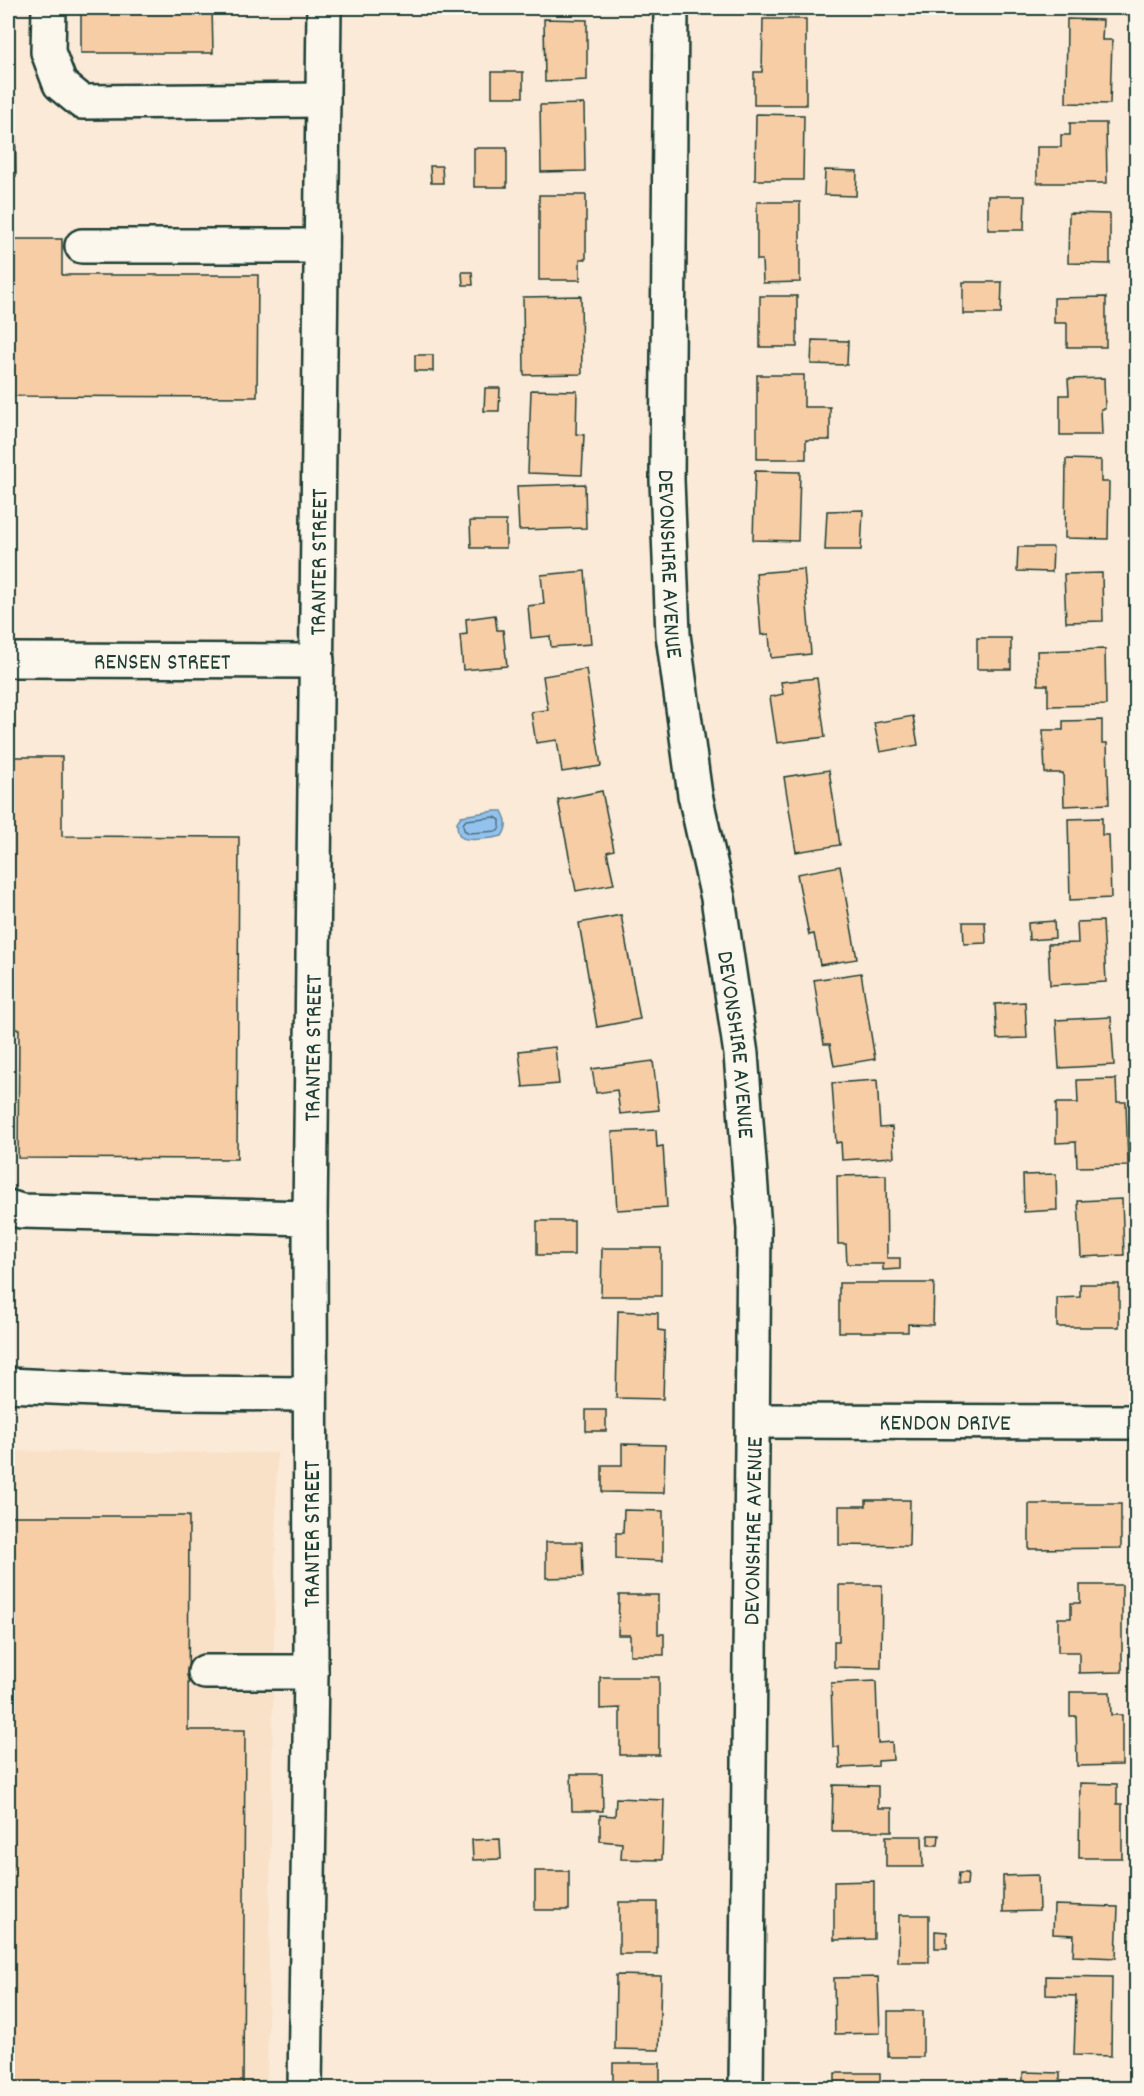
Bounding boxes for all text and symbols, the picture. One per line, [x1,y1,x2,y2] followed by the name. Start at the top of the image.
[647,469,690,661] street label: DEVONSHIRE AVENUE
[303,488,338,636] street label: TRANTER STREET
[94,646,231,681] street label: RENSEN STREET
[706,949,761,1140] street label: DEVONSHIRE AVENUE
[297,974,333,1122] street label: TRANTER STREET
[879,1407,1011,1442] street label: KENDON DRIVE
[736,1436,774,1626] street label: DEVONSHIRE AVENUE
[297,1460,331,1608] street label: TRANTER STREET

